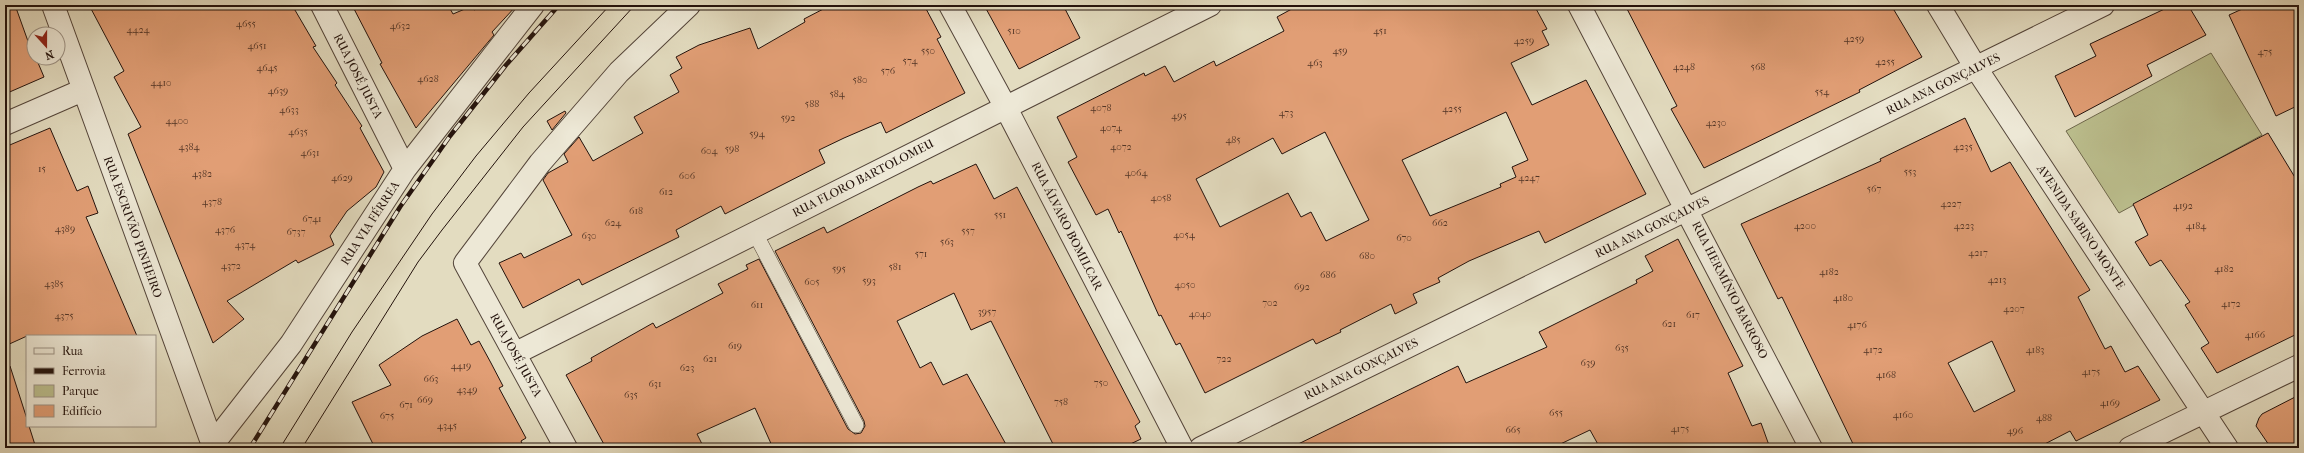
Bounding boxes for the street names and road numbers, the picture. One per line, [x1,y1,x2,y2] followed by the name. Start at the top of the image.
[331,31,386,121] street label: RUA JOSÉ JUSTA
[1884,50,2002,118] street label: RUA ANA GONÇALVES
[790,136,937,220] street label: RUA FLORO BARTOLOMEU
[101,154,165,300] street label: RUA ESCRIVÃO PINHEIRO
[1029,159,1107,294] street label: RUA ÁLVARO BOMILCAR
[2033,161,2128,292] street label: AVENIDA SABINO MONTE
[337,178,402,268] street label: RUA VIA FÉRREA
[1593,193,1711,261] street label: RUA ANA GONÇALVES
[1689,218,1772,361] street label: RUA HERMÍNIO BARROSO
[487,310,546,399] street label: RUA JOSÉ JUSTA
[1302,335,1420,403] street label: RUA ANA GONÇALVES

